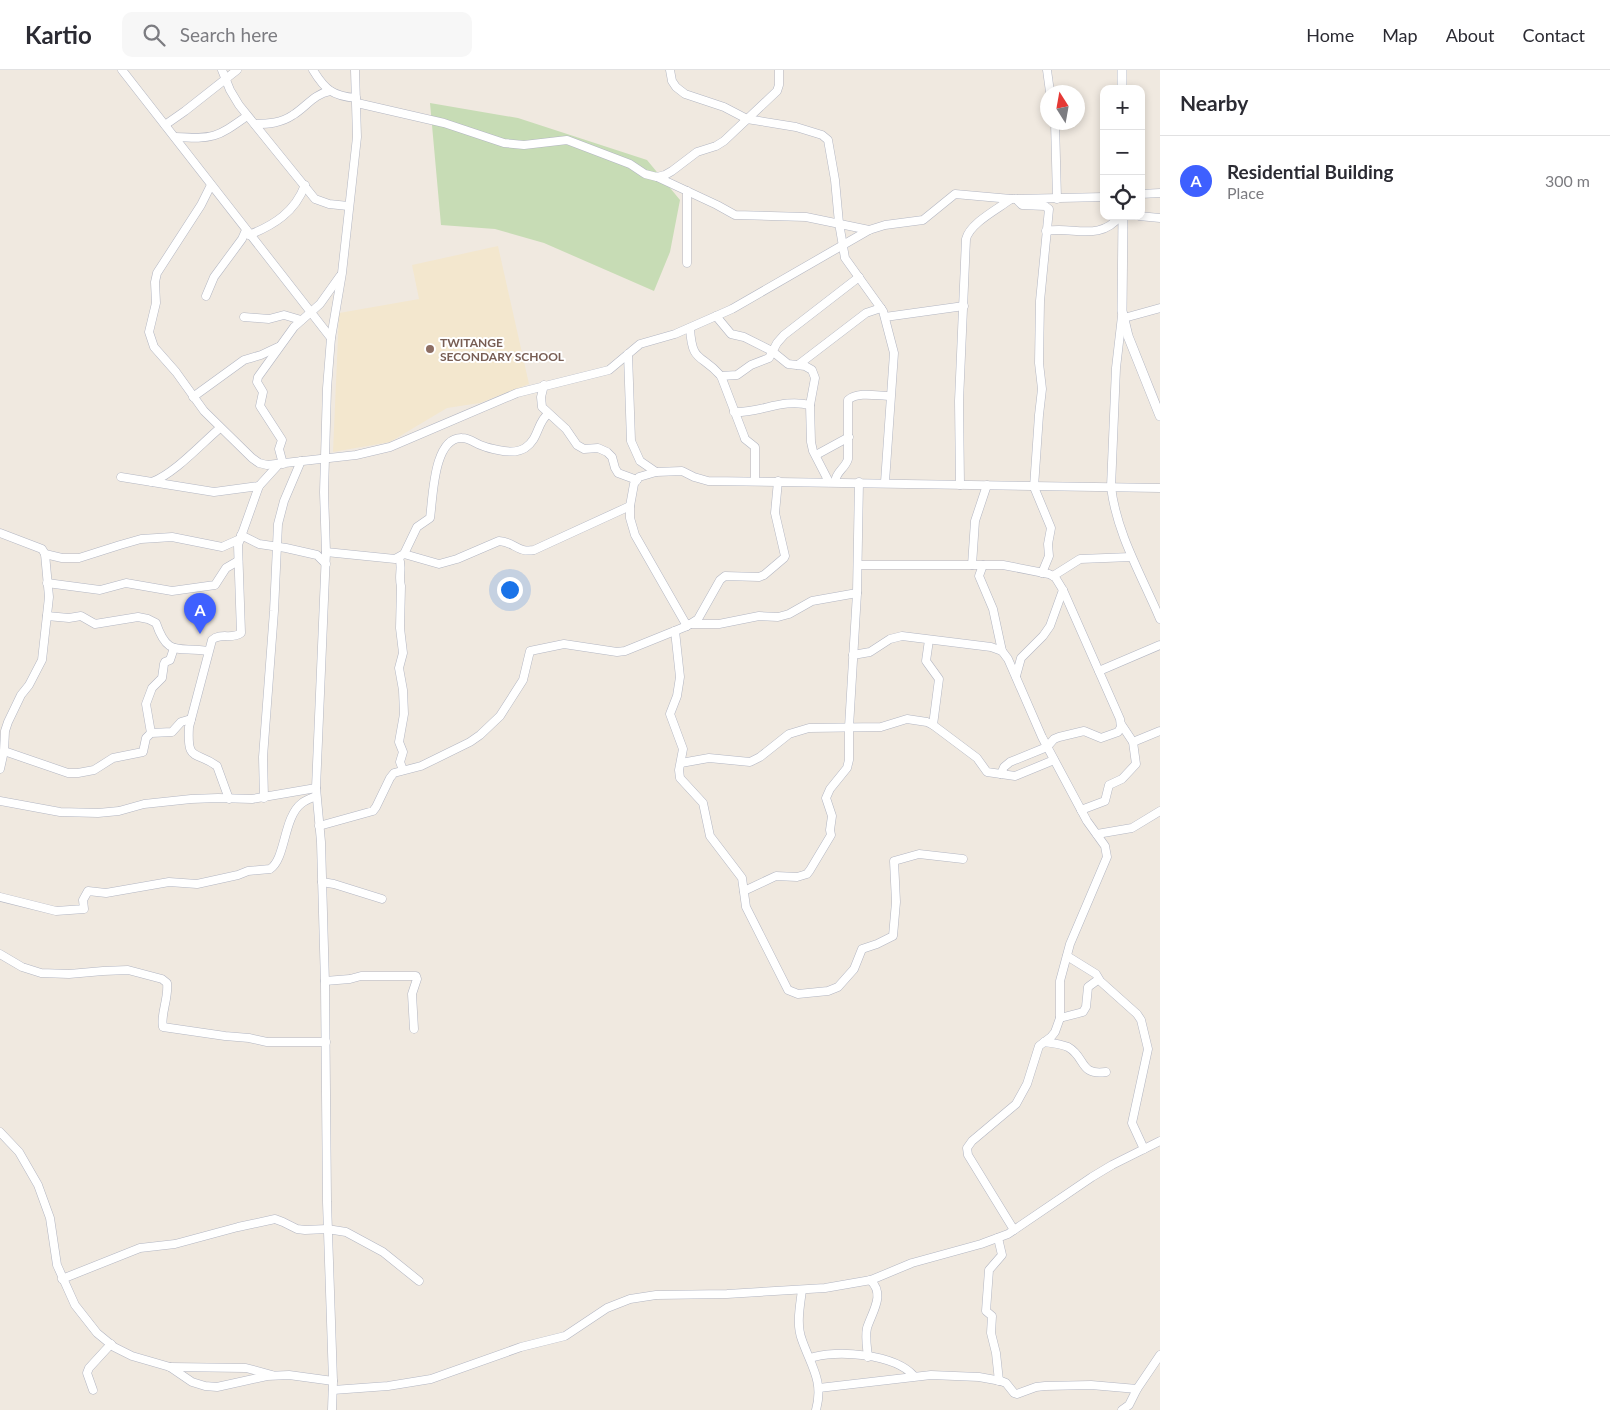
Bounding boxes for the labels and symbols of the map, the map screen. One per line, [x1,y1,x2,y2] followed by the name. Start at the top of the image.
[1040,85,1085,130] north arrow
[440,335,565,364] place label: TWITANGE SECONDARY SCHOOL
[424,343,436,355] marker: TWITANGE SECONDARY SCHOOL
[497,577,523,603] your location
[184,593,216,634] pin: A

